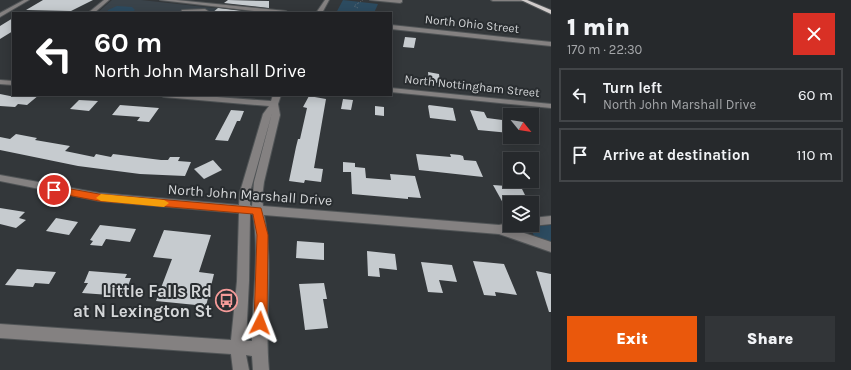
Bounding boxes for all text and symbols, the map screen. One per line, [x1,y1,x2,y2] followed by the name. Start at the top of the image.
[424,12,520,36] street label: North Ohio Street
[567,13,630,41] text: 1 min
[793,13,835,55] button: close
[94,26,162,59] text: 60 m
[28,28,80,80] icon: left
[567,42,642,57] text: 170 m · 22:30
[94,60,306,82] text: North John Marshall Drive
[404,72,541,100] street label: North Nottingham Street
[603,79,662,97] text: Turn left
[569,84,591,106] icon: left
[798,86,833,104] text: 60 m
[603,97,756,112] text: North John Marshall Drive
[503,108,539,144] north arrow
[503,108,539,232] map controls
[569,144,591,166] icon: arrive
[603,146,750,164] text: Arrive at destination
[797,146,833,164] text: 110 m
[503,152,539,188] button: search
[37,173,71,207] pin
[43,179,65,201] icon: arrive
[167,181,333,209] street label: North John Marshall Drive
[503,196,539,232] button: layers
[73,281,212,321] place label: Little Falls Rd at N Lexington St
[214,288,240,314] bus stop icon: Little Falls Rd at N Lexington St
[239,302,281,344] position arrow
[567,316,697,362] button: Exit
[705,316,835,362] button: Share

